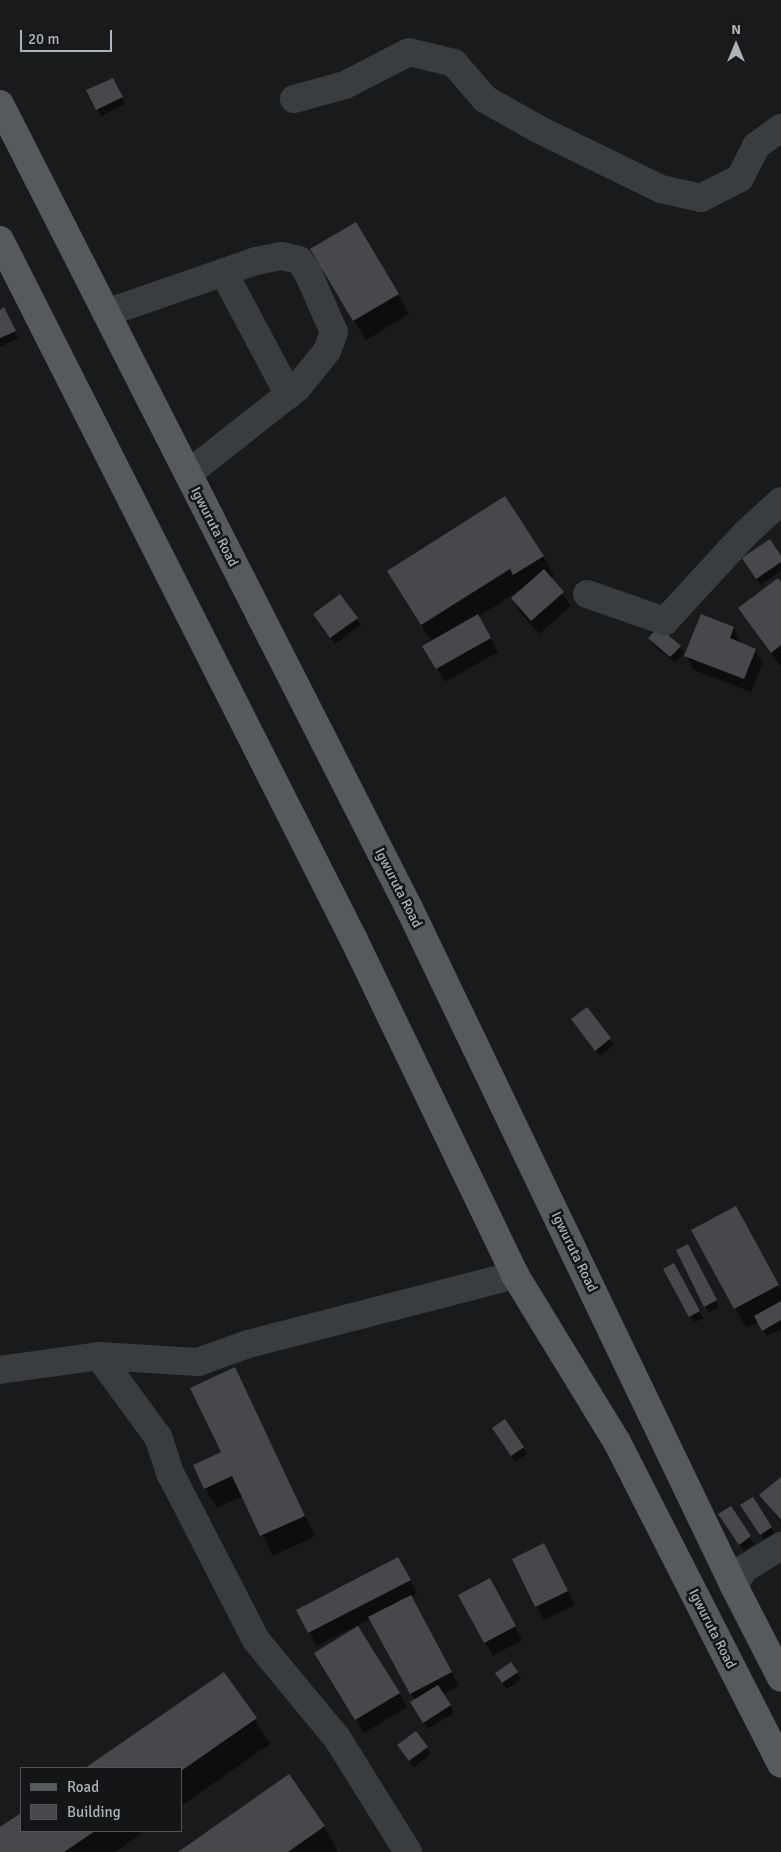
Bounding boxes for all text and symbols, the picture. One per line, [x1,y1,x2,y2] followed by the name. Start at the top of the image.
[22,20,115,52] scale bar
[711,20,761,70] north arrow
[731,21,741,38] text: N
[28,30,59,48] text: 20 m
[187,484,241,570] street label: Igwuruta Road
[371,845,425,931] street label: Igwuruta Road
[547,1209,601,1295] street label: Igwuruta Road
[685,1586,739,1672] street label: Igwuruta Road
[20,1767,182,1832] legend
[67,1778,99,1796] text: Road
[67,1803,121,1821] text: Building

